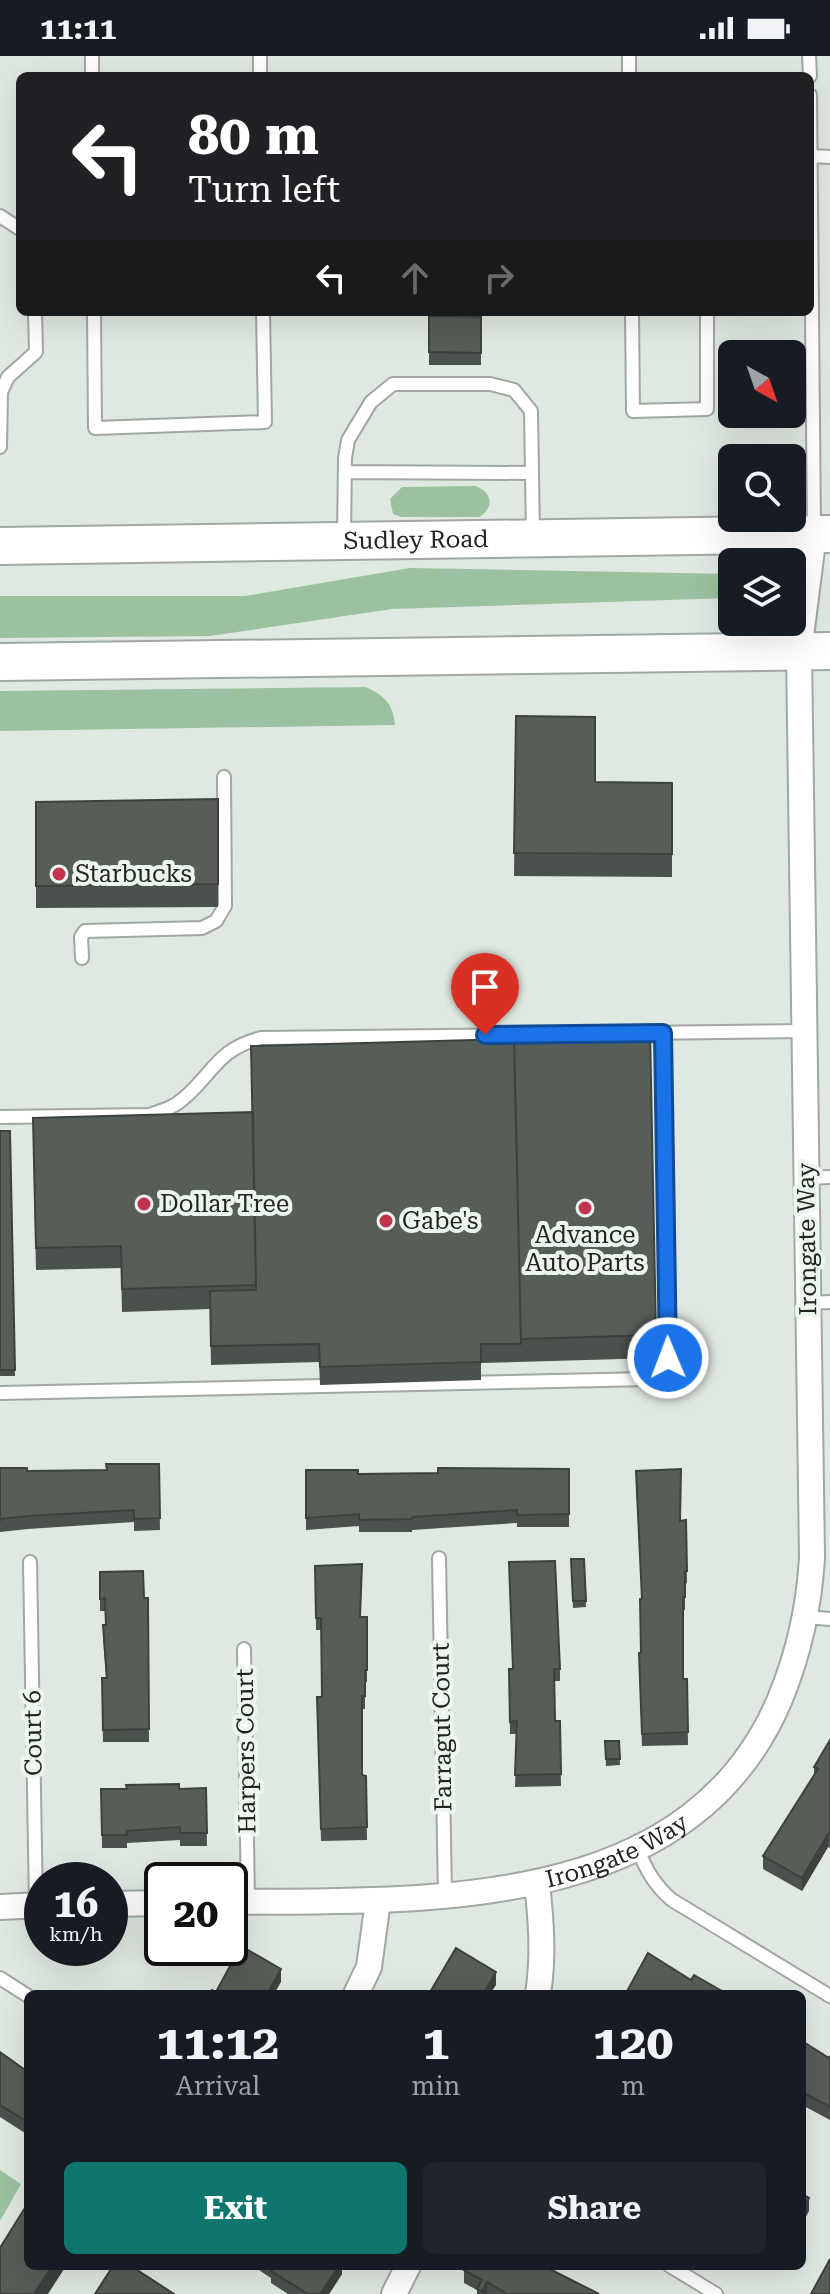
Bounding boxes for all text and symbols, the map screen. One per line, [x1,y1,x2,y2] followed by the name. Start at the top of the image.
[40,11,117,46] text: 11:11
[188,102,319,168] text: 80 m
[56,104,160,208] icon: left
[188,169,340,211] text: Turn left
[309,256,353,300] icon: left
[393,256,437,300] icon: ahead
[477,256,521,300] icon: right
[718,340,806,428] north arrow
[718,340,806,636] map controls
[718,444,806,532] button: search
[343,525,489,555] street label: Sudley Road
[718,548,806,636] button: layers
[75,860,192,888] place label: Starbucks
[50,865,68,883] marker: Starbucks
[451,953,519,1035] pin
[463,965,507,1009] icon: arrive
[792,1162,822,1316] street label: Irongate Way
[160,1190,289,1218] place label: Dollar Tree
[135,1195,153,1213] marker: Dollar Tree
[576,1199,594,1217] marker: Advance Auto Parts
[402,1207,479,1235] place label: Gabe's
[377,1212,395,1230] marker: Gabe's
[525,1221,645,1277] place label: Advance Auto Parts
[626,1316,710,1400] position arrow
[427,1642,457,1812] street label: Farragut Court
[231,1668,261,1834] street label: Harpers Court
[18,1690,48,1776] street label: Court 6
[543,1808,694,1893] street label: Irongate Way
[144,1862,248,1966] speed limit sign: 20
[54,1880,98,1927] text: 16
[49,1922,103,1946] text: km/h
[157,2015,279,2071] text: 11:12
[422,2015,449,2071] text: 1
[593,2015,673,2071] text: 120
[176,2071,260,2101] text: Arrival
[412,2071,460,2101] text: min
[621,2071,645,2101] text: m
[64,2162,407,2254] button: Exit
[423,2162,766,2254] button: Share

